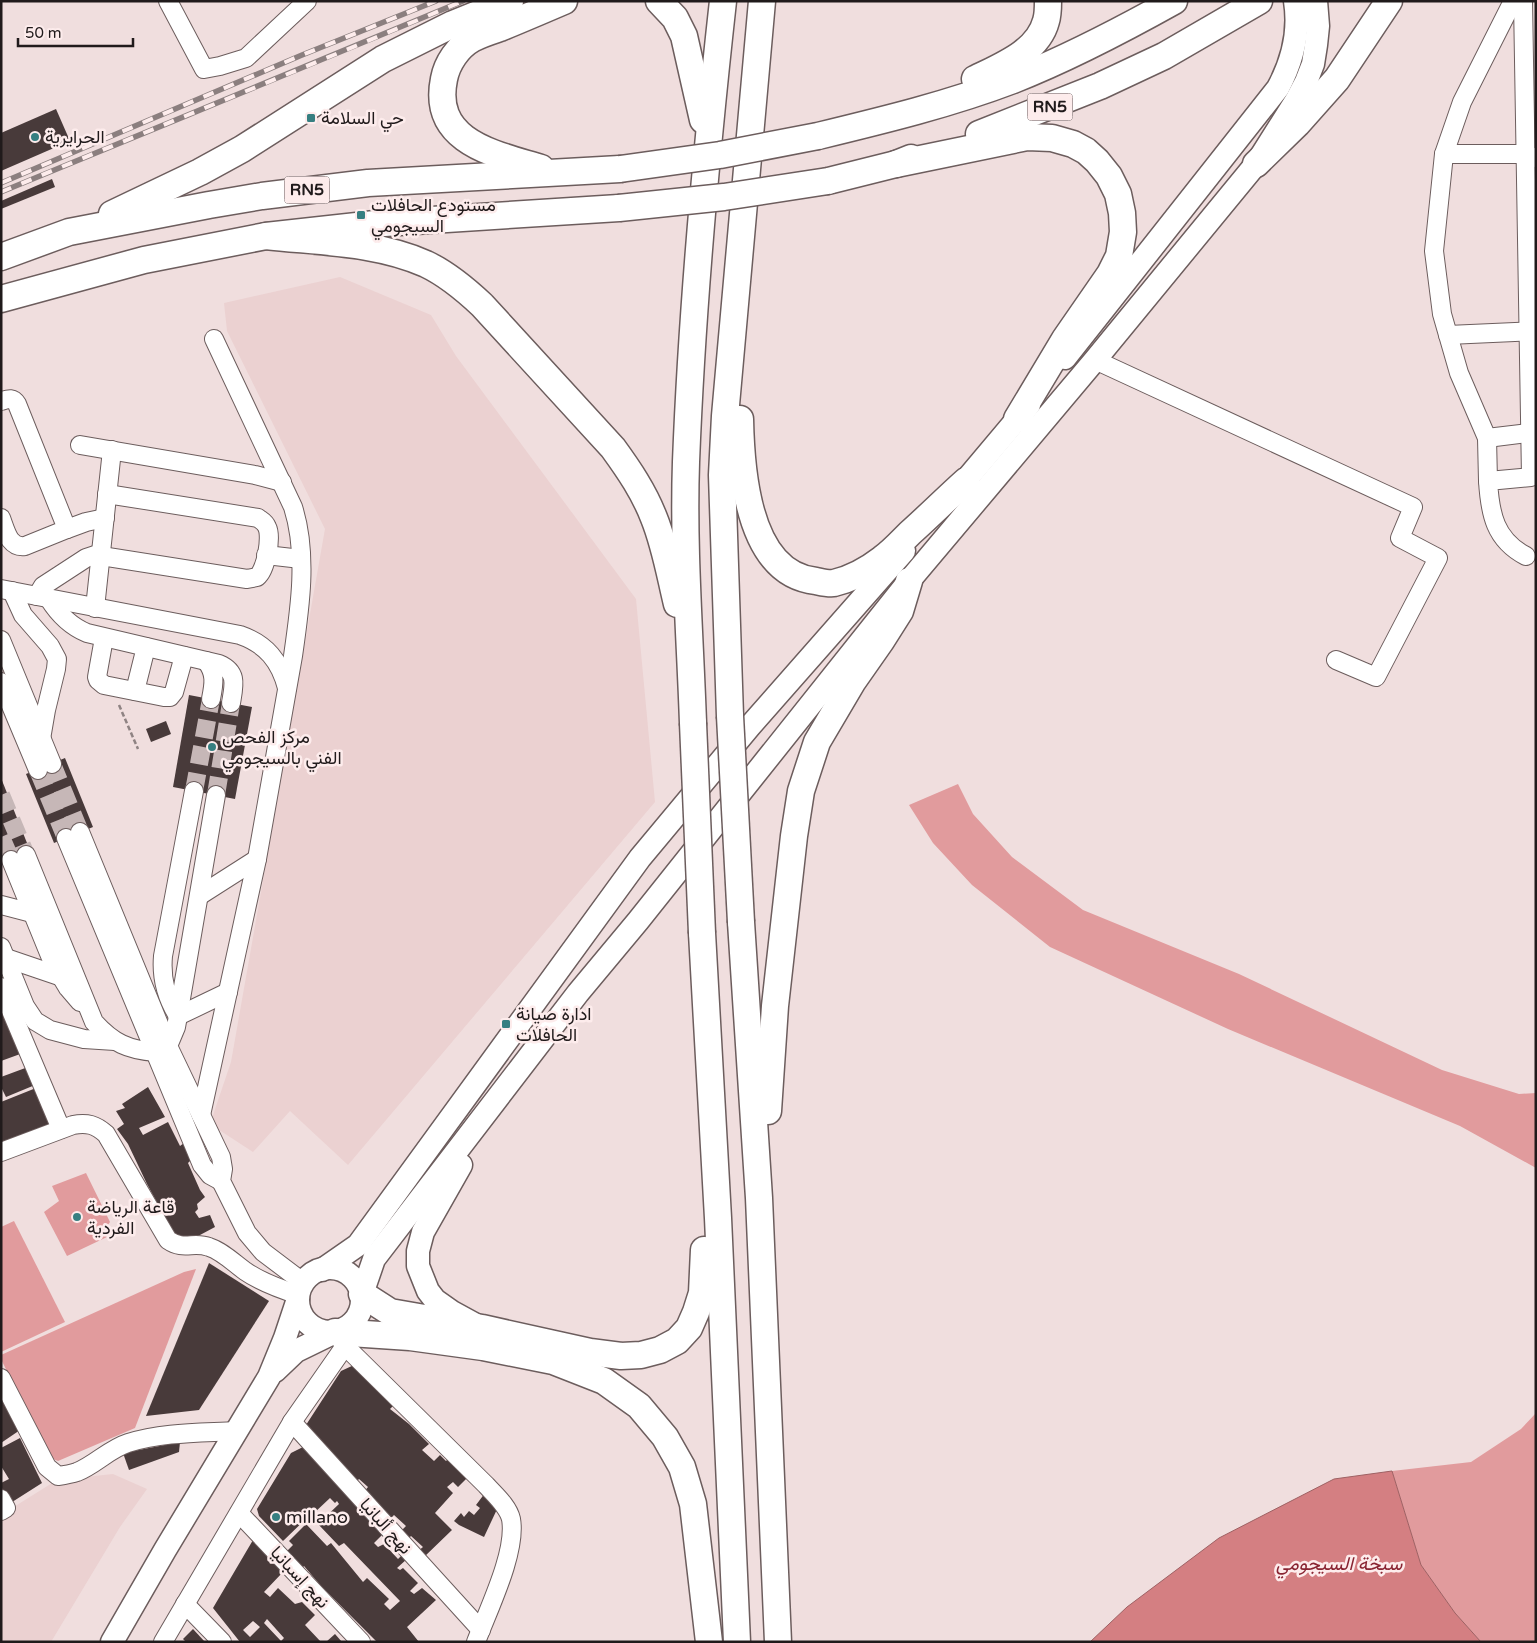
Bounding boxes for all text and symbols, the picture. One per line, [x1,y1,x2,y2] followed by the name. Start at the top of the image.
[18,15,132,47] scale bar
[25,24,62,42] text: 50 m
[1028,94,1072,120] road number: RN5
[321,107,404,133] place label: حي السلامة
[305,112,317,124] marker: حي السلامة
[45,126,105,148] place label: الحرايرية
[29,131,41,143] marker: الحرايرية
[284,176,330,204] road number: RN5
[371,194,496,241] place label: مستودع الحافلات السيجومي
[355,209,367,221] marker: مستودع الحافلات السيجومي
[222,726,342,773] place label: مركز الفحص الفني بالسيجومي
[206,741,218,753] marker: مركز الفحص الفني بالسيجومي
[516,1003,592,1046] place label: ادارة صيانة الحافلات
[500,1018,512,1030] marker: ادارة صيانة الحافلات
[87,1196,174,1239] place label: قاعة الرياضة الفردية
[71,1211,83,1223] marker: قاعة الرياضة الفردية
[354,1493,417,1559] street label: نهج ألبانيا
[286,1506,348,1528] place label: millano
[270,1511,282,1523] marker: millano
[265,1541,334,1613] street label: نهج إسبانيا
[1276,1553,1403,1579] water label: سبخة السيجومي

